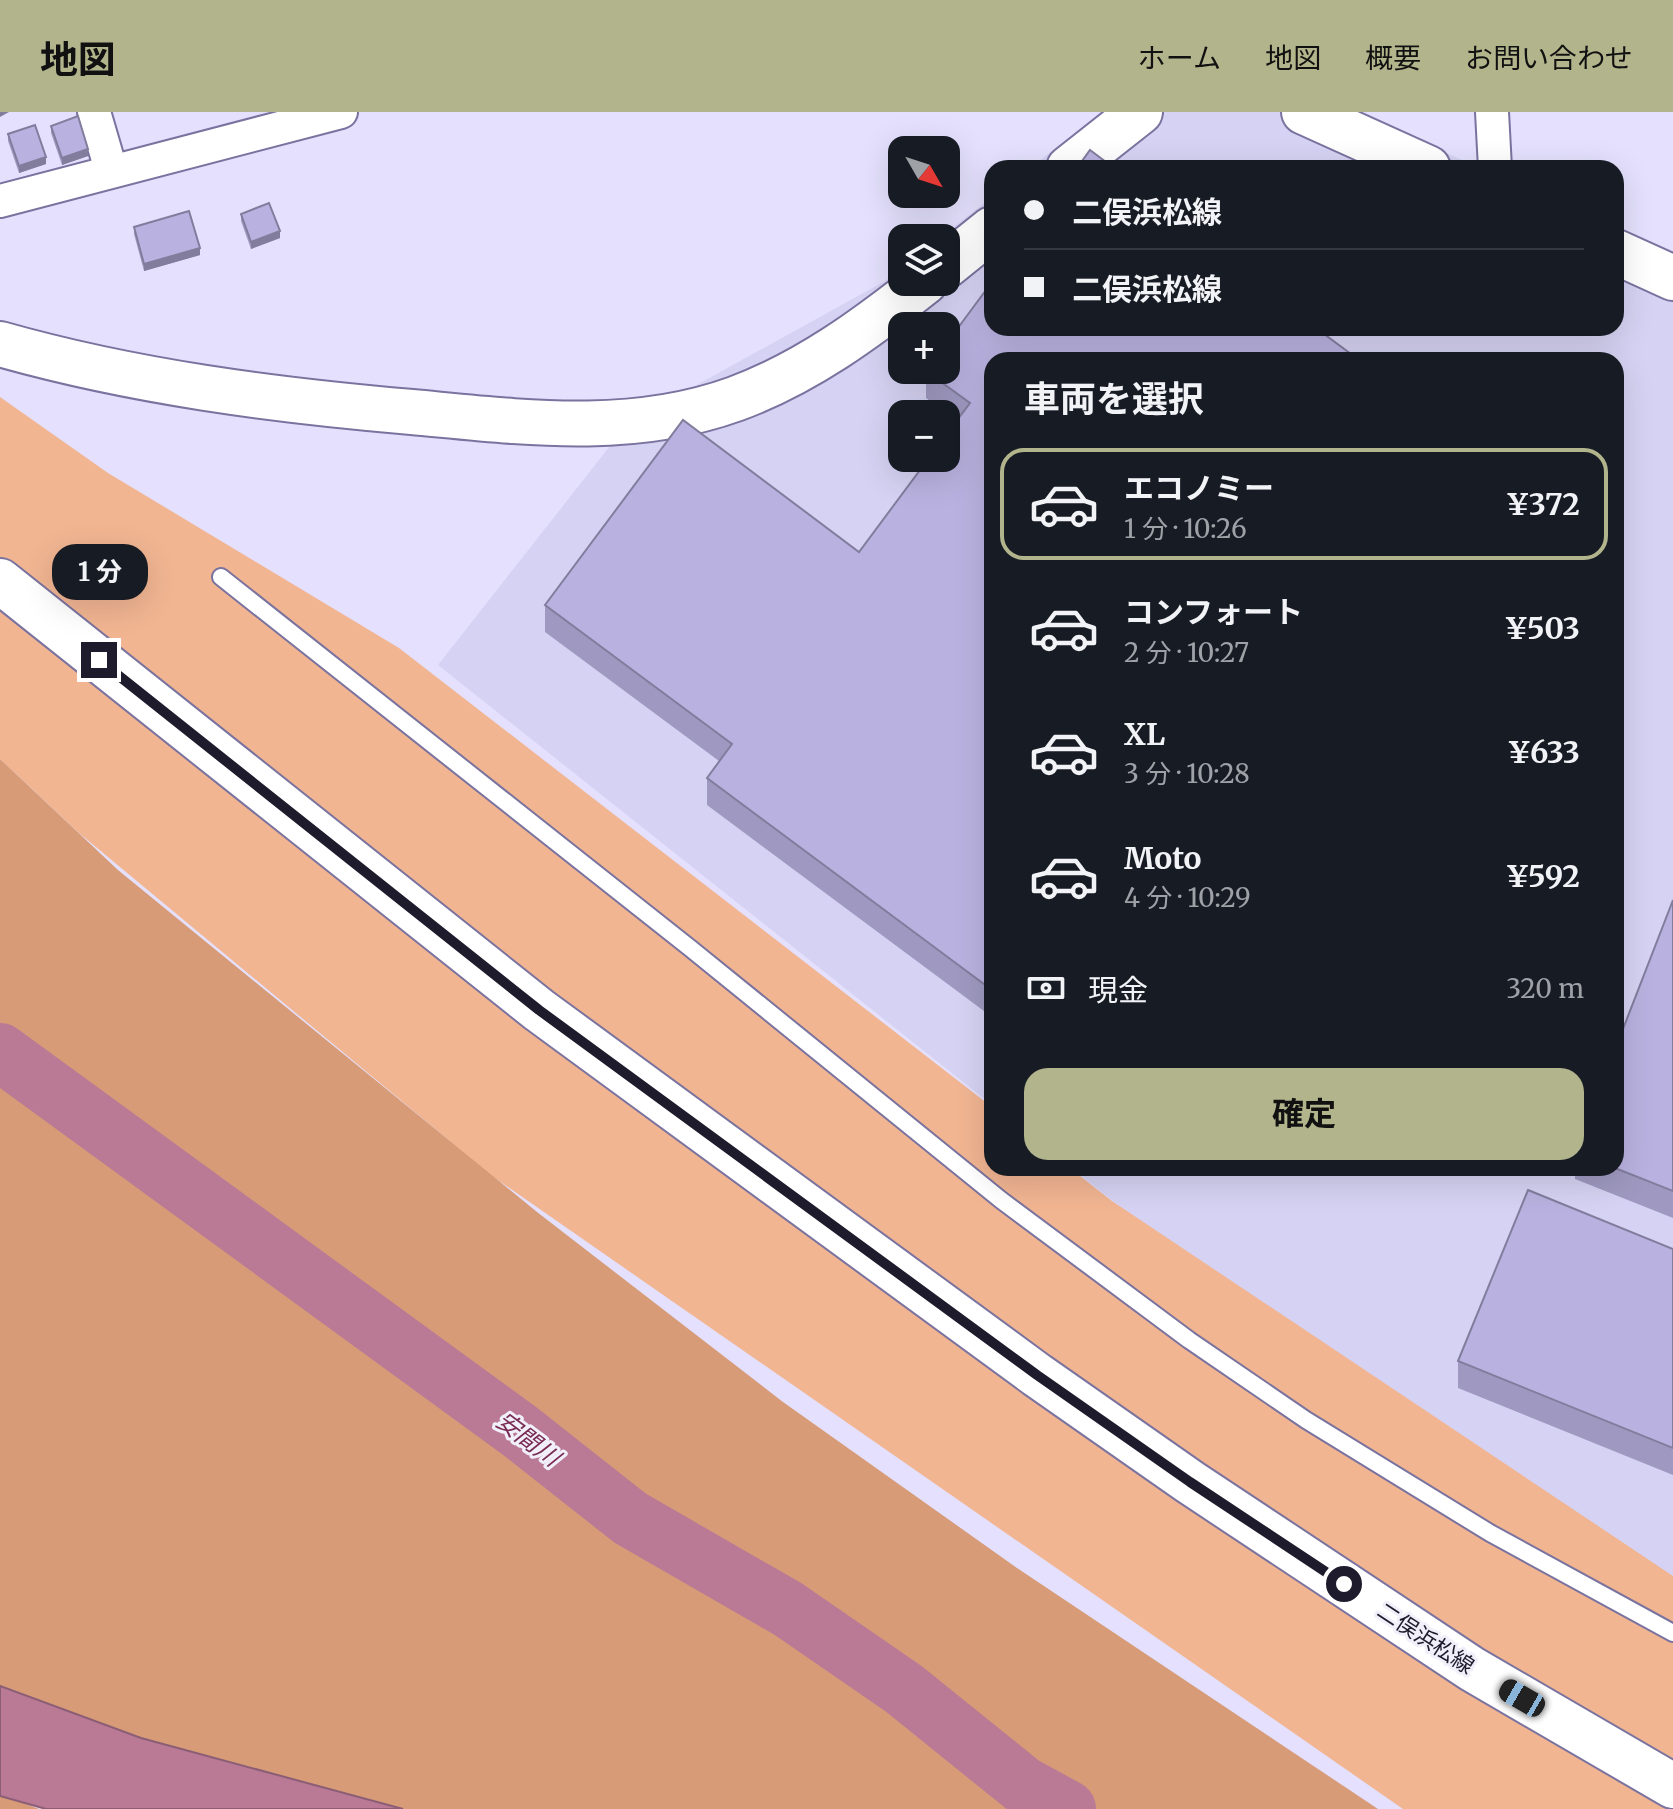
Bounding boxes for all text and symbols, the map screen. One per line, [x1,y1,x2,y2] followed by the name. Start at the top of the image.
[40,36,116,83] text: 地図
[1138,40,1221,76] text: ホーム
[1265,40,1321,76] text: 地図
[1365,40,1421,76] text: 概要
[1465,40,1633,76] text: お問い合わせ
[888,136,960,208] north arrow
[888,136,960,472] map controls
[1072,193,1222,231] text: 二俣浜松線
[888,224,960,296] button: layers
[1072,270,1222,308] text: 二俣浜松線
[888,312,960,384] button: +
[1024,377,1204,422] text: 車両を選択
[888,400,960,472] button: −
[1028,468,1100,540] icon: car
[1124,469,1274,507] text: エコノミー
[1506,485,1580,523] text: ¥372
[1124,512,1247,545] text: 1 分 · 10:26
[51,544,147,600] callout: 1 分
[78,555,122,588] text: 1 分
[1028,592,1100,664] icon: car
[1124,593,1303,631] text: コンフォート
[1504,609,1580,647] text: ¥503
[1124,636,1249,669] text: 2 分 · 10:27
[81,642,117,678] route end
[1124,715,1165,753] text: XL
[1028,716,1100,788] icon: car
[1507,733,1580,771] text: ¥633
[1124,757,1250,790] text: 3 分 · 10:28
[1124,839,1202,877] text: Moto
[1028,840,1100,912] icon: car
[1505,857,1580,895] text: ¥592
[1124,881,1251,914] text: 4 分 · 10:29
[1024,966,1068,1010] icon: cash
[1088,971,1148,1009] text: 現金
[1506,972,1584,1005] text: 320 m
[1024,1068,1584,1160] button: 確定
[490,1405,568,1475] water label: 安間川
[1326,1566,1362,1602] route start
[1372,1596,1480,1680] street label: 二俣浜松線
[1495,1676,1549,1720] car

